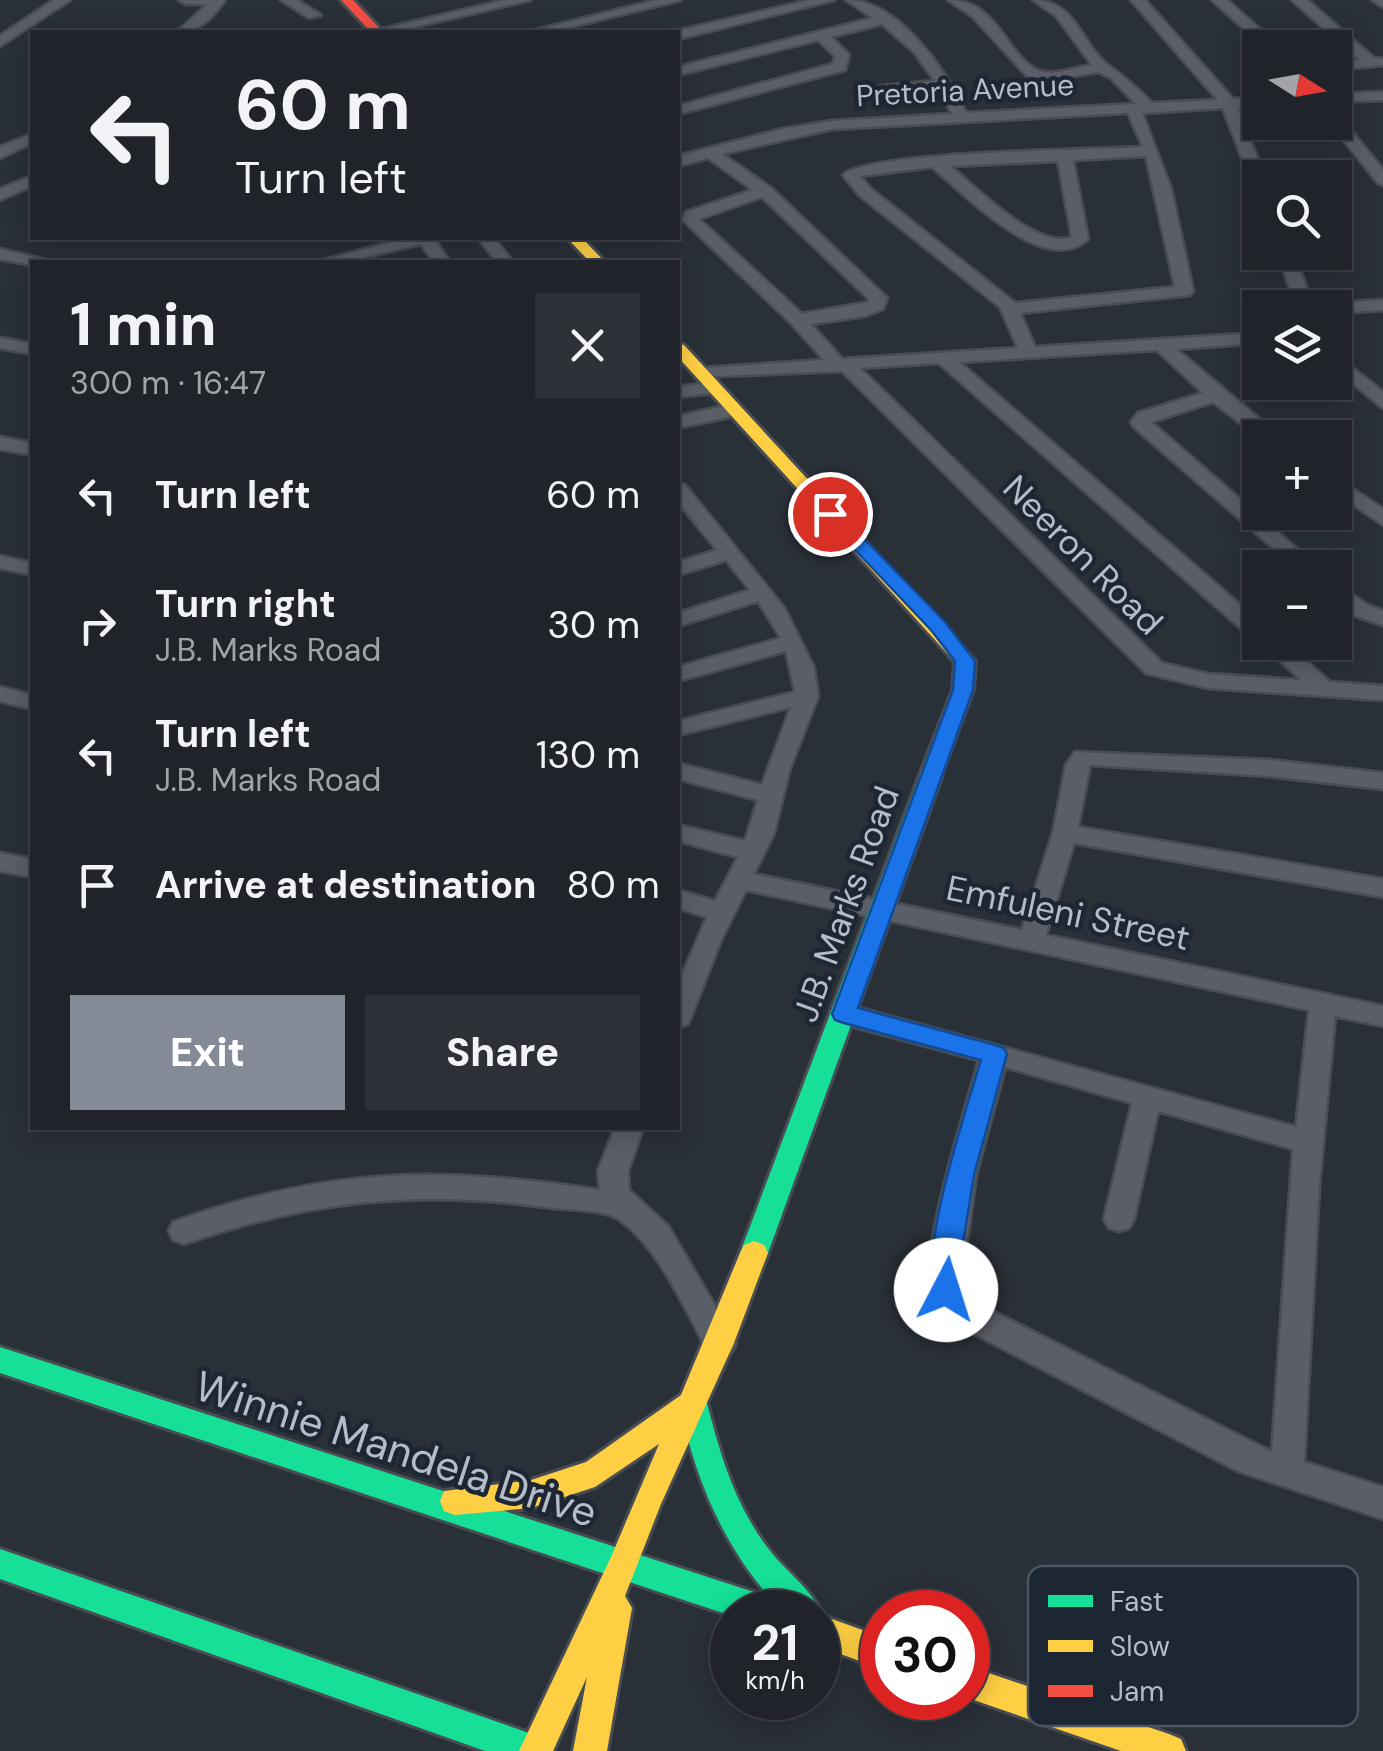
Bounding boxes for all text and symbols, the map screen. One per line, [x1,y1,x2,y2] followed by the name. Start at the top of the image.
[1242,30,1352,140] north arrow
[1242,30,1352,660] map controls
[235,60,411,151] text: 60 m
[855,65,1075,115] street label: Pretoria Avenue
[70,70,200,200] icon: left
[235,148,407,207] text: Turn left
[1242,160,1352,270] button: search
[70,285,217,364] text: 1 min
[1242,290,1352,400] button: layers
[535,293,640,398] button: close
[70,362,266,404] text: 300 m · 16:47
[1242,420,1352,530] button: +
[993,465,1173,645] street label: Neeron Road
[70,468,125,523] icon: left
[155,470,311,520] text: Turn left
[546,470,640,520] text: 60 m
[788,472,873,557] pin
[803,487,858,542] icon: arrive
[1242,550,1352,660] button: −
[155,579,336,629] text: Turn right
[70,598,125,653] icon: right
[548,600,640,650] text: 30 m
[155,629,381,671] text: J.B. Marks Road
[155,709,311,759] text: Turn left
[70,728,125,783] icon: left
[536,730,640,780] text: 130 m
[155,759,381,801] text: J.B. Marks Road
[782,780,910,1028] street label: J.B. Marks Road
[70,858,125,913] icon: arrive
[155,860,537,910] text: Arrive at destination
[567,860,660,910] text: 80 m
[942,865,1194,961] street label: Emfuleni Street
[70,995,345,1110] button: Exit
[365,995,640,1110] button: Share
[894,1238,998,1342] position arrow
[188,1358,604,1540] street label: Winnie Mandela Drive
[1028,1566,1358,1726] legend
[1110,1583,1164,1620] text: Fast
[860,1590,990,1720] speed limit sign: 30
[751,1610,799,1676] text: 21
[1110,1628,1170,1665] text: Slow
[745,1664,805,1697] text: km/h
[1110,1673,1164,1710] text: Jam

